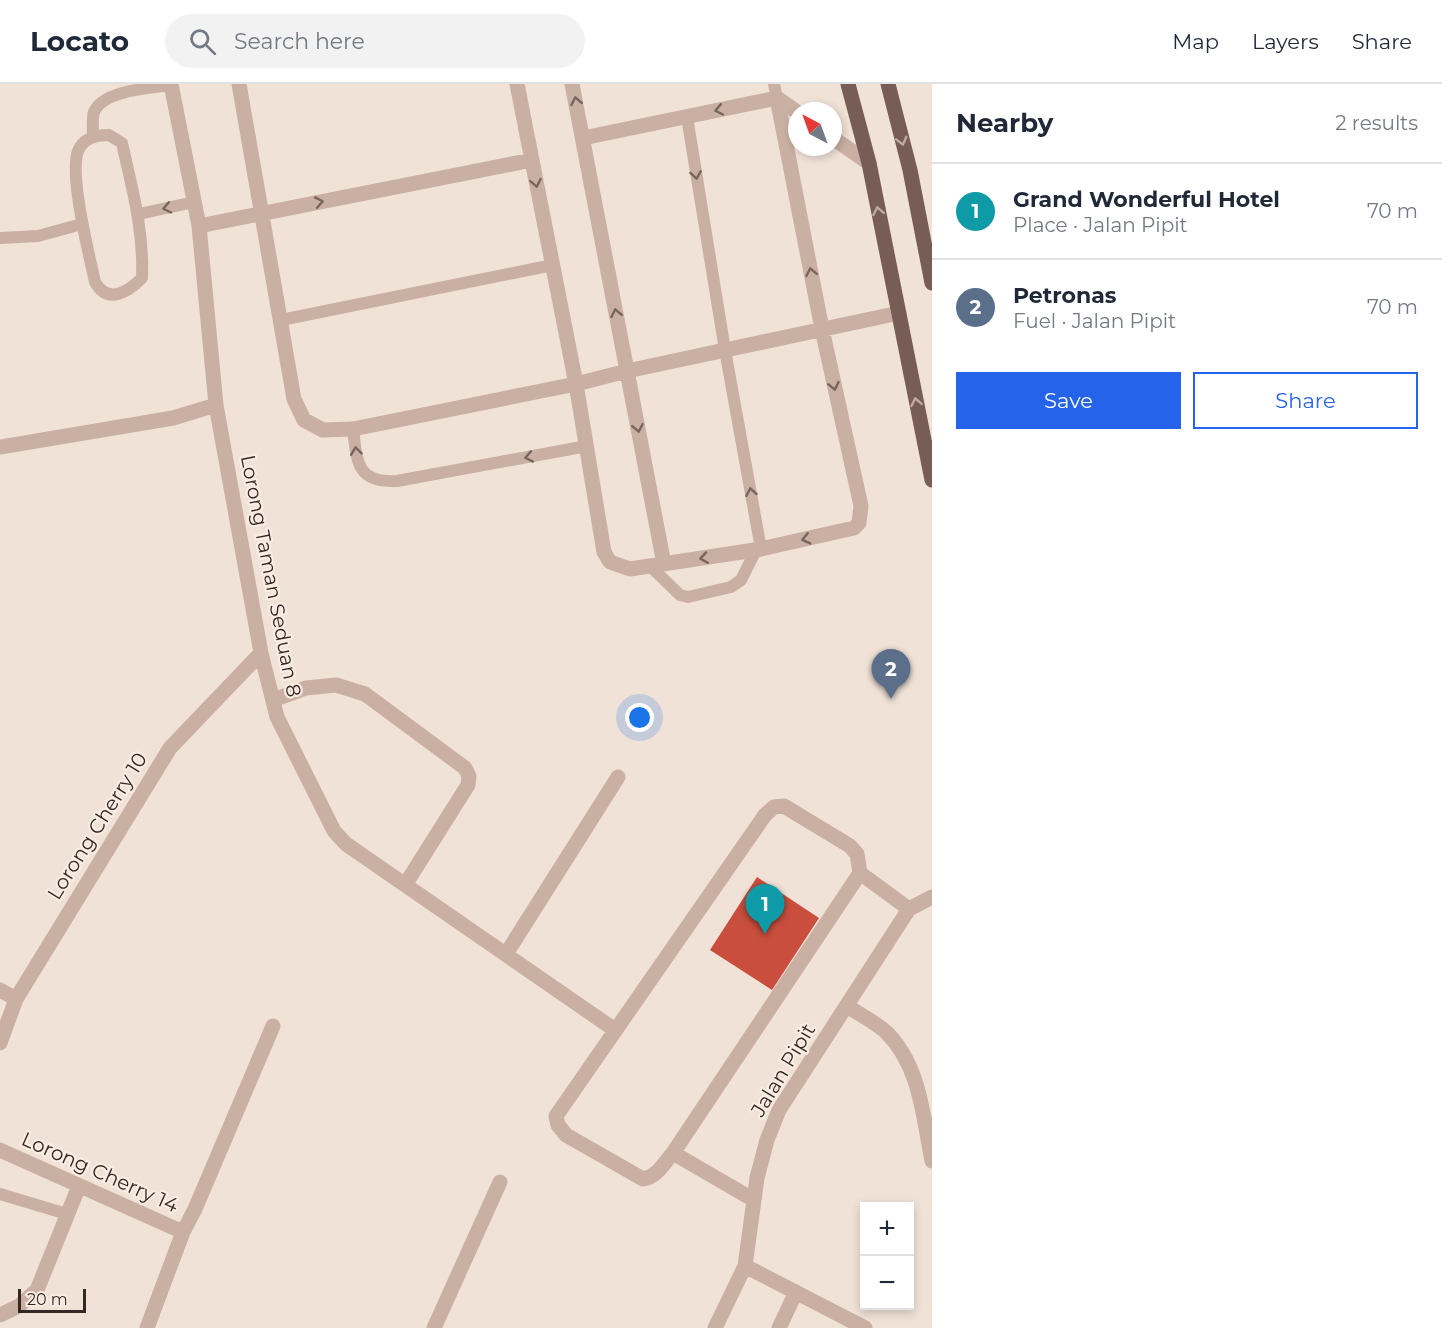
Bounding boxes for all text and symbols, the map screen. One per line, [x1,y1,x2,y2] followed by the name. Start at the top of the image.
[165,14,585,68] search box
[30,24,129,58] text: Locato
[186,25,219,58] icon: search
[234,28,365,55] text: Search here
[1172,29,1219,54] text: Map
[1252,29,1319,54] text: Layers
[1352,29,1412,54] text: Share
[570,96,583,106] one-way arrow
[788,102,842,156] north arrow
[715,103,725,116] one-way arrow
[956,107,1053,139] text: Nearby
[1335,111,1418,135] text: 2 results
[895,136,908,146] one-way arrow
[690,170,702,179] one-way arrow
[529,177,542,187] one-way arrow
[1013,186,1280,213] text: Grand Wonderful Hotel
[314,196,324,209] one-way arrow
[972,199,979,223] text: 1
[1367,199,1418,223] text: 70 m
[162,201,172,214] one-way arrow
[872,206,885,216] one-way arrow
[1013,213,1188,237] text: Place · Jalan Pipit
[805,267,818,277] one-way arrow
[1013,282,1116,309] text: Petronas
[970,295,981,319] text: 2
[1367,295,1418,319] text: 70 m
[610,308,623,318] one-way arrow
[1013,309,1176,333] text: Fuel · Jalan Pipit
[956,372,1181,429] button: Save
[1193,372,1418,429] button: Share
[827,381,840,391] one-way arrow
[911,397,924,407] one-way arrow
[631,423,644,433] one-way arrow
[350,446,362,455] one-way arrow
[525,450,534,462] one-way arrow
[236,453,306,699] street label: Lorong Taman Seduan 8
[745,487,758,497] one-way arrow
[802,531,812,544] one-way arrow
[699,551,708,563] one-way arrow
[872,650,910,699] pin: 2
[625,703,654,732] your location
[42,748,152,904] street label: Lorong Cherry 10
[746,884,784,934] pin: 1
[745,1019,820,1122] street label: Jalan Pipit
[18,1127,182,1217] street label: Lorong Cherry 14
[860,1202,914,1310] map controls
[860,1202,914,1256] button: +
[860,1256,914,1310] button: −
[18,1286,86,1314] scale bar
[27,1290,68,1309] text: 20 m

